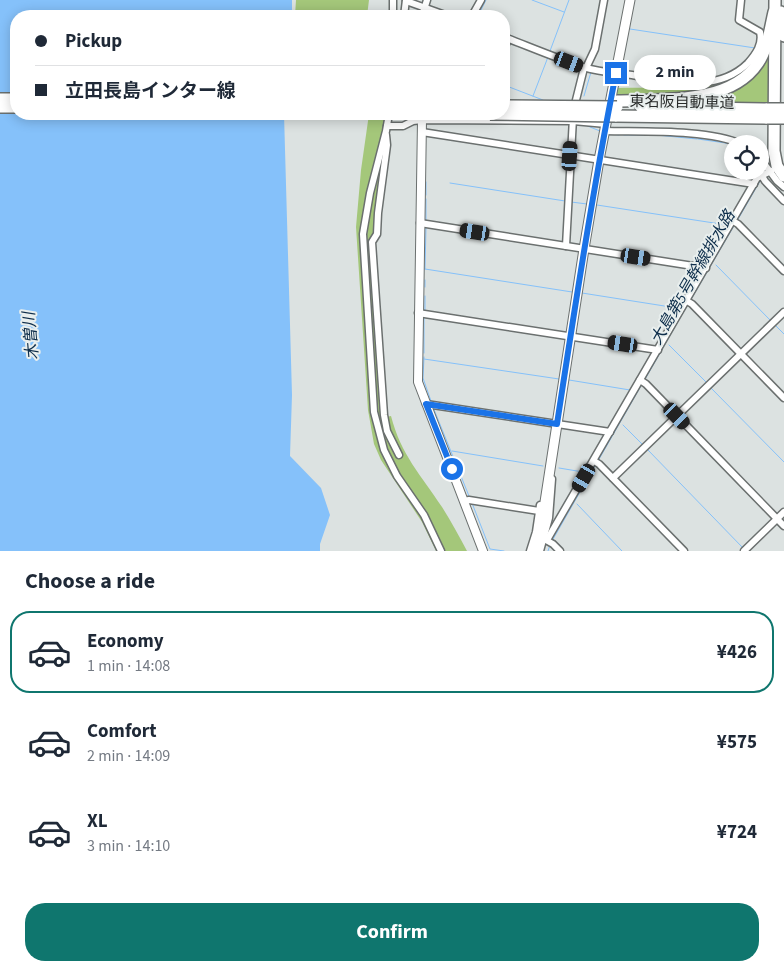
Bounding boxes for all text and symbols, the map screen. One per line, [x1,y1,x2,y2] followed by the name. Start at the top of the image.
[65,28,122,55] text: Pickup
[552,50,585,74] car
[634,56,716,90] callout: 2 min
[656,61,694,83] text: 2 min
[605,62,627,84] route end
[65,78,236,105] text: 立田長島インター線
[629,91,735,114] street label: 東名阪自動車道
[724,135,769,180] map controls
[724,135,769,180] button: locate
[561,141,578,171] car
[645,205,741,349] water label: 大島第5号幹線排水路
[459,222,490,242] car
[620,247,651,267] car
[18,309,44,361] water label: 木曽川
[607,334,638,354] car
[661,400,692,432] car
[441,458,463,480] route start
[570,461,597,495] car
[25,565,155,597] text: Choose a ride
[87,628,164,655] text: Economy
[27,630,72,675] icon: car
[717,639,757,666] text: ¥426
[87,655,170,677] text: 1 min · 14:08
[87,718,157,745] text: Comfort
[27,720,72,765] icon: car
[717,729,757,756] text: ¥575
[87,745,170,767] text: 2 min · 14:09
[87,808,108,835] text: XL
[27,810,72,855] icon: car
[717,819,757,846] text: ¥724
[87,835,170,857] text: 3 min · 14:10
[25,903,759,961] button: Confirm

